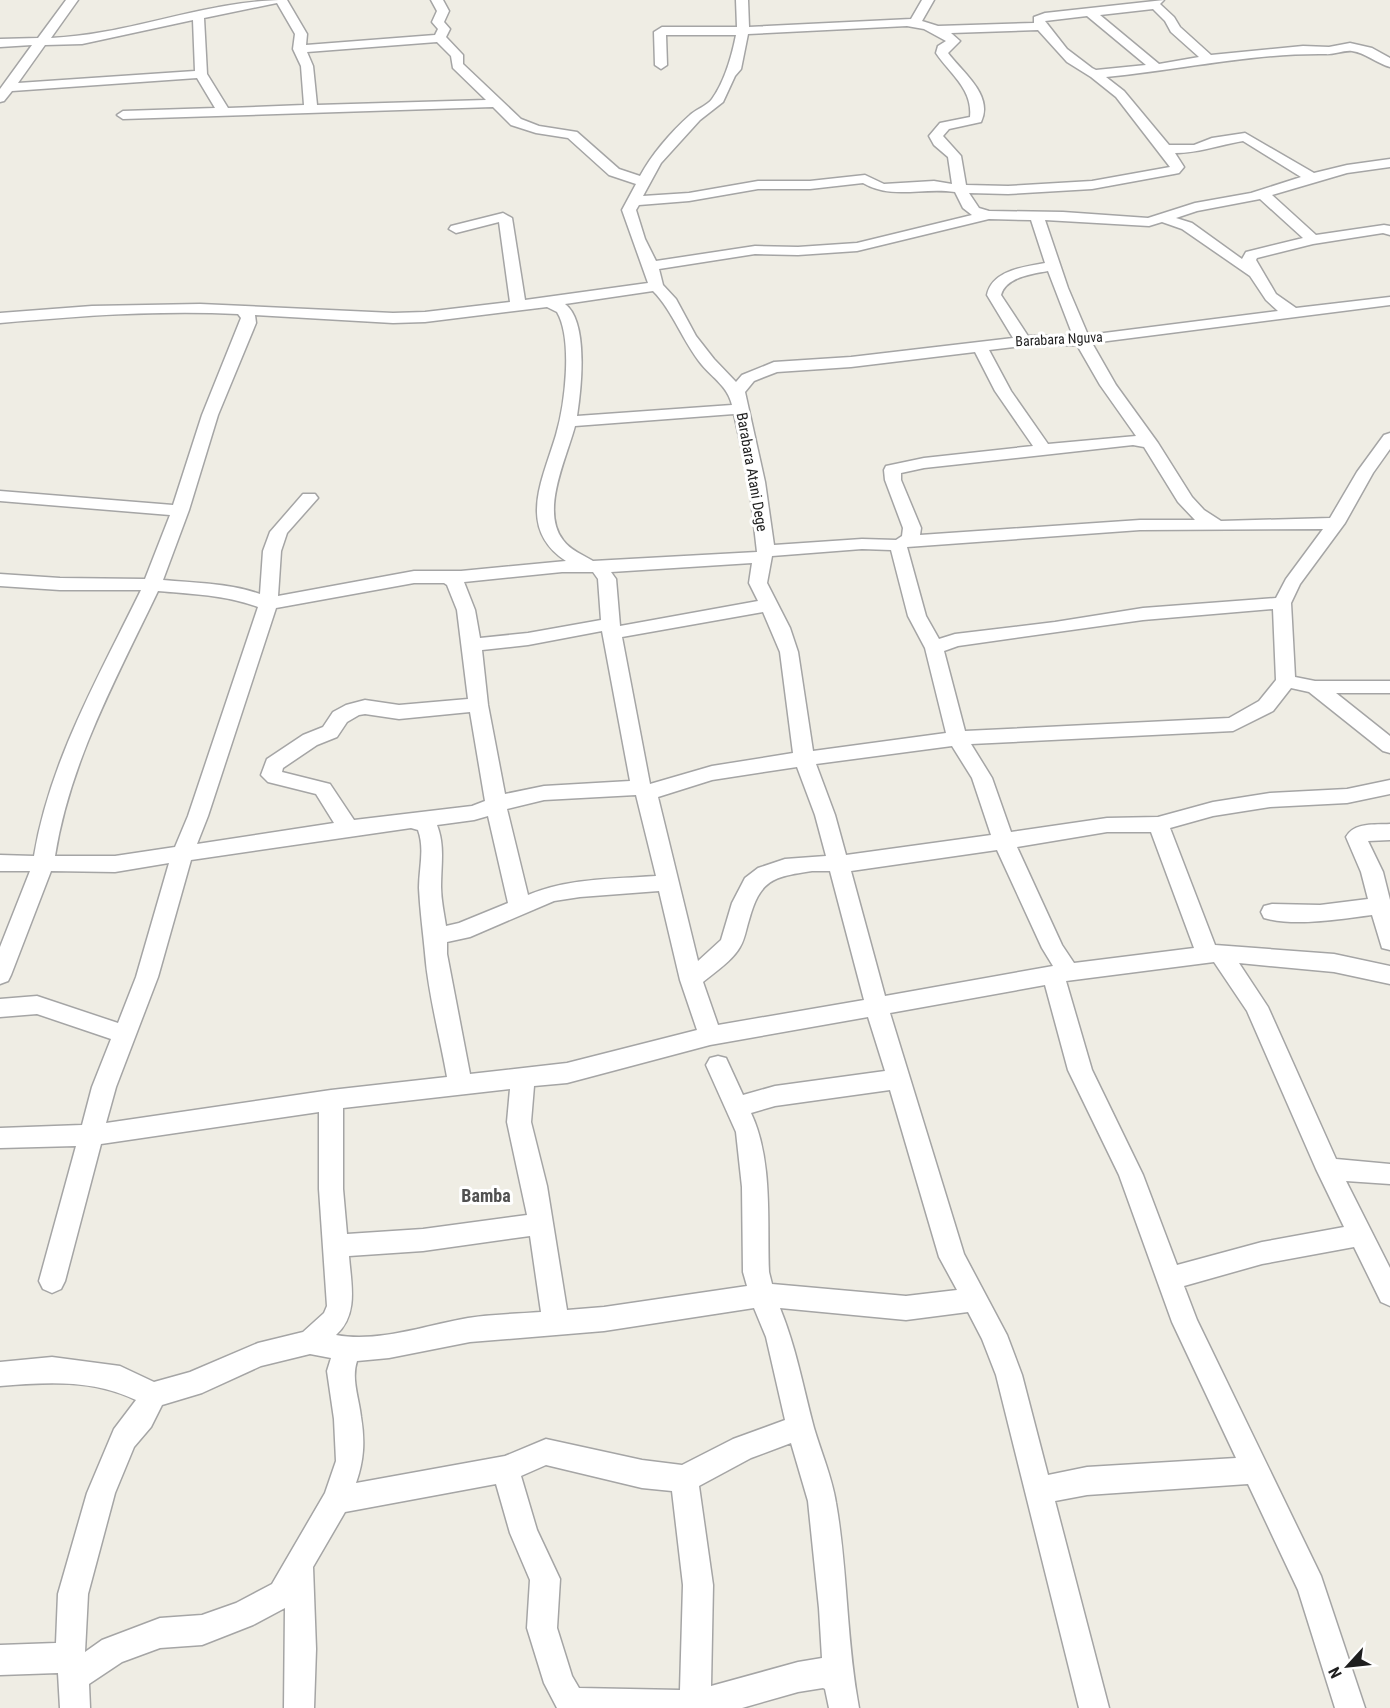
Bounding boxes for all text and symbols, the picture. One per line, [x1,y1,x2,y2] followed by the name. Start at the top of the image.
[1015,329,1103,349] street label: Barabara Nguva
[733,411,771,533] street label: Barabara Atani Dege
[461,1185,511,1206] district label: Bamba
[1318,1636,1378,1696] north arrow
[1324,1664,1346,1681] text: N

